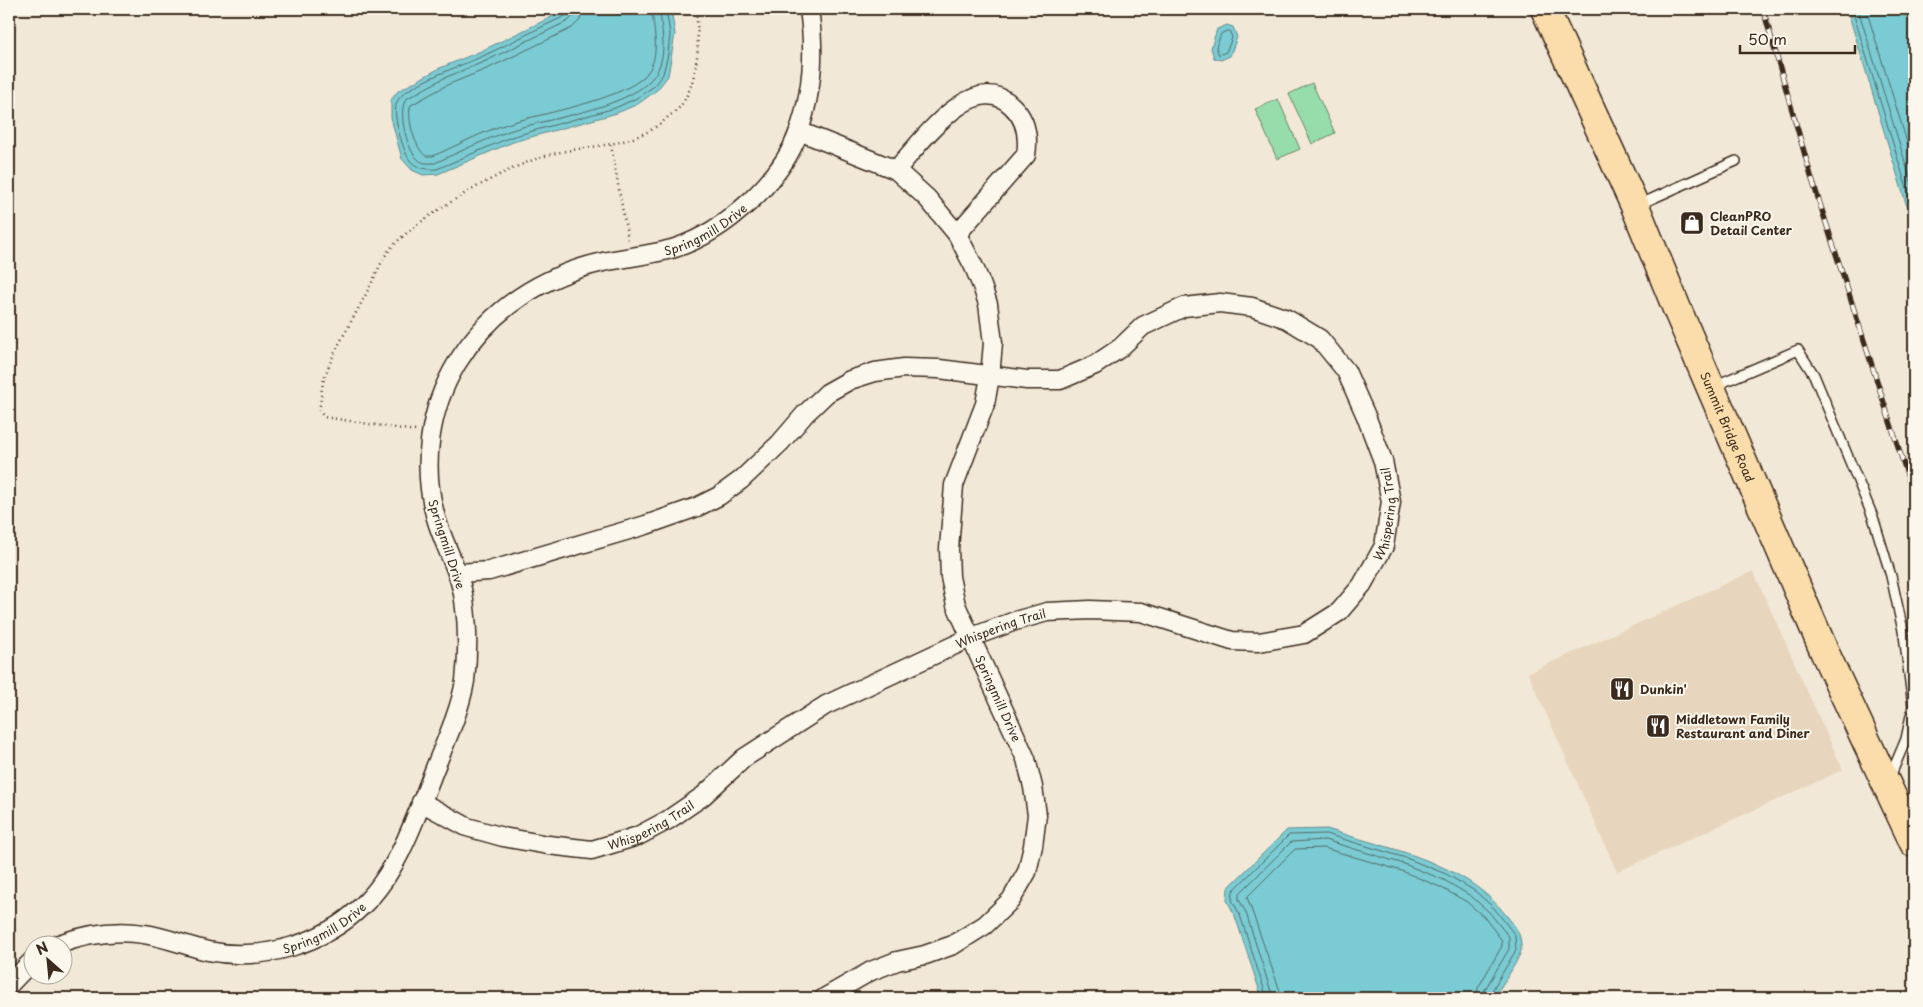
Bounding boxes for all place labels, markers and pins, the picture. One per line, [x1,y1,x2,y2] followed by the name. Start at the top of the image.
[1710,207,1793,239] place label: CleanPRO Detail Center
[1679,210,1705,236] shop icon: CleanPRO Detail Center
[1609,676,1635,702] restaurant icon: Dunkin'
[1640,680,1687,698] place label: Dunkin'
[1676,710,1811,742] place label: Middletown Family Restaurant and Diner
[1645,713,1671,739] restaurant icon: Middletown Family Restaurant and Diner

